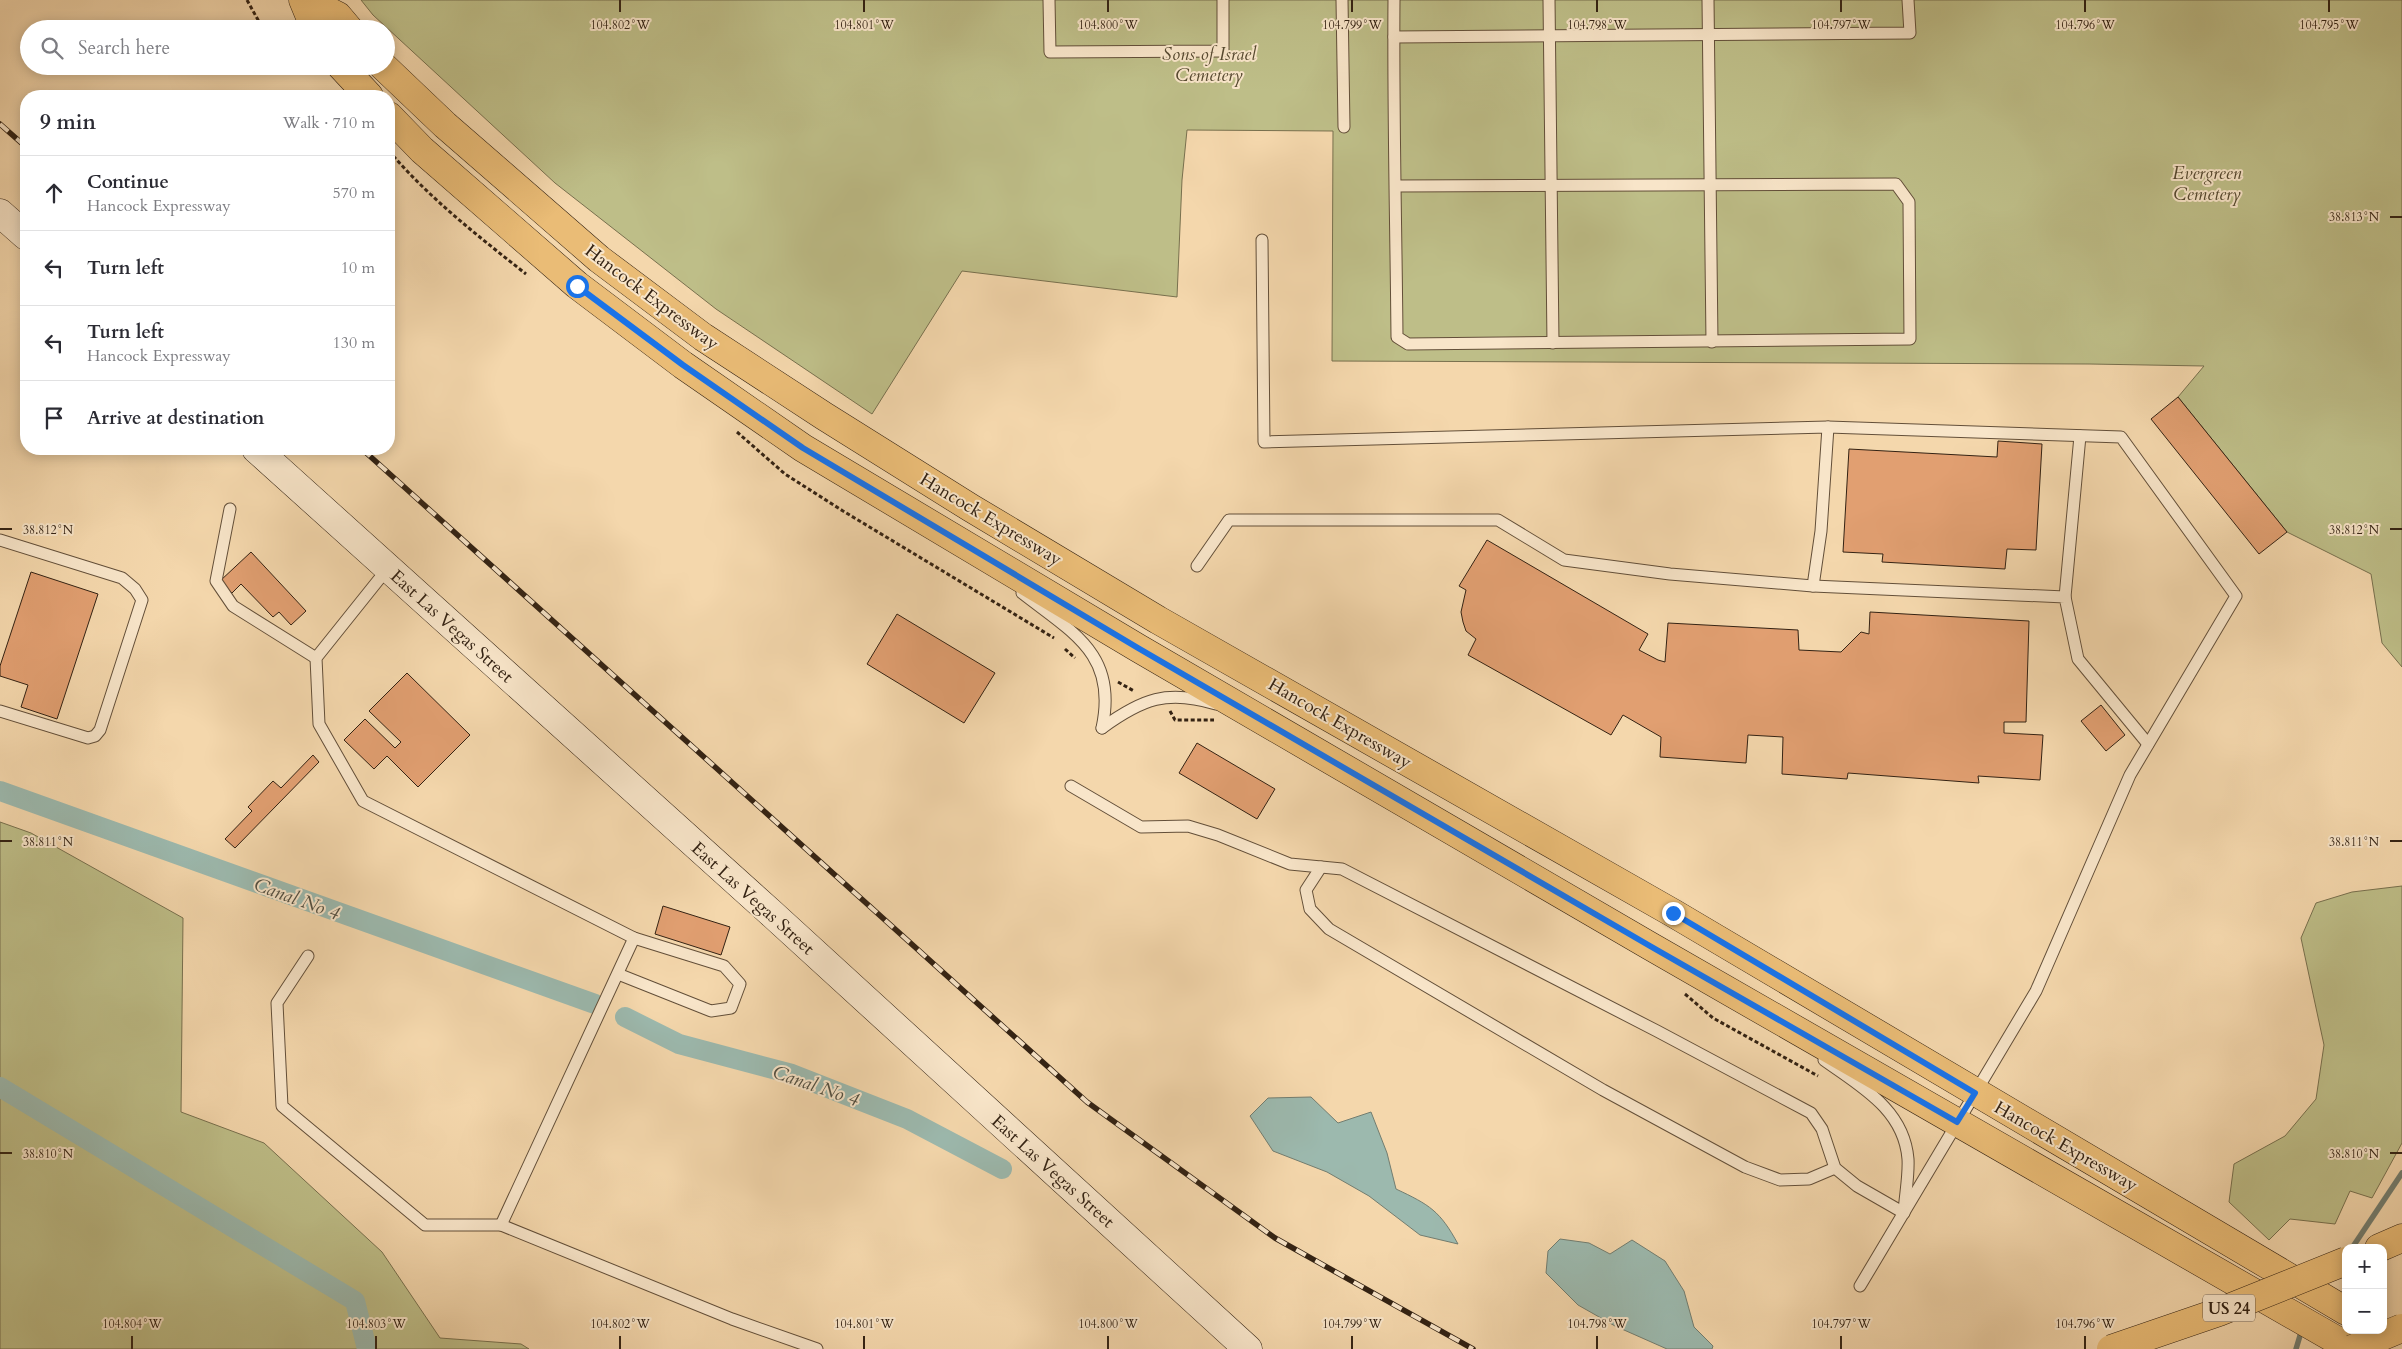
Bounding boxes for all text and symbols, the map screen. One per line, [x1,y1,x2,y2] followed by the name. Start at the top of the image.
[590,17,650,33] text: 104.802°W
[834,17,894,33] text: 104.801°W
[1078,17,1138,33] text: 104.800°W
[1322,17,1382,33] text: 104.799°W
[1567,17,1627,33] text: 104.798°W
[1811,17,1871,33] text: 104.797°W
[2055,17,2115,33] text: 104.796°W
[2299,17,2359,33] text: 104.795°W
[20,20,395,75] search box
[38,34,66,62] icon: search
[78,35,170,61] text: Search here
[1162,42,1257,88] park label: Sons of Israel Cemetery
[40,108,96,137] text: 9 min
[283,112,375,134] text: Walk · 710 m
[2173,161,2242,207] park label: Evergreen Cemetery
[87,169,169,195] text: Continue
[40,179,68,207] icon: ahead
[333,182,375,204] text: 570 m
[87,195,231,217] text: Hancock Expressway
[2329,209,2380,225] text: 38.813°N
[580,239,724,356] street label: Hancock Expressway
[40,254,68,282] icon: left
[87,255,164,281] text: Turn left
[341,257,375,279] text: 10 m
[566,275,589,298] route start
[87,319,164,345] text: Turn left
[40,329,68,357] icon: left
[333,332,375,354] text: 130 m
[87,345,231,367] text: Hancock Expressway
[40,404,68,432] icon: arrive
[87,405,264,431] text: Arrive at destination
[915,467,1067,572] street label: Hancock Expressway
[23,522,74,538] text: 38.812°N
[2329,522,2380,538] text: 38.812°N
[384,564,519,689] street label: East Las Vegas Street
[1263,672,1416,775] street label: Hancock Expressway
[23,834,74,850] text: 38.811°N
[2329,834,2380,850] text: 38.811°N
[685,836,820,961] street label: East Las Vegas Street
[250,871,343,926] water label: Canal No 4
[1662,902,1685,925] route end
[769,1059,862,1113] water label: Canal No 4
[1989,1095,2142,1198] street label: Hancock Expressway
[985,1109,1120,1234] street label: East Las Vegas Street
[23,1146,74,1162] text: 38.810°N
[2329,1146,2380,1162] text: 38.810°N
[2342,1244,2387,1334] map controls
[2342,1244,2387,1289] button: +
[2342,1289,2387,1334] button: −
[2203,1295,2255,1322] road number: US 24
[102,1316,162,1332] text: 104.804°W
[346,1316,406,1332] text: 104.803°W
[590,1316,650,1332] text: 104.802°W
[834,1316,894,1332] text: 104.801°W
[1078,1316,1138,1332] text: 104.800°W
[1322,1316,1382,1332] text: 104.799°W
[1567,1316,1627,1332] text: 104.798°W
[1811,1316,1871,1332] text: 104.797°W
[2055,1316,2115,1332] text: 104.796°W

